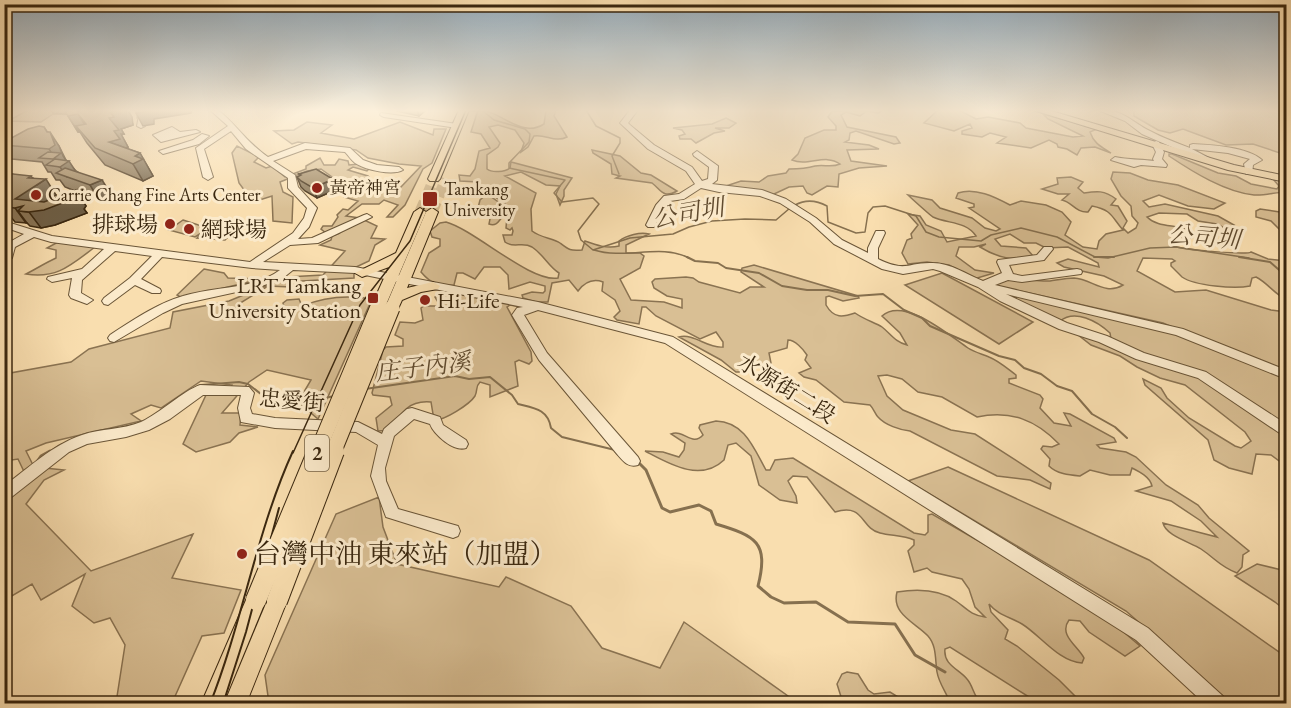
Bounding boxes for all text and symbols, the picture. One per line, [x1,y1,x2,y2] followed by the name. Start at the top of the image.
[329,176,401,199] place label: 黃帝神宮
[444,177,516,221] place label: Tamkang University
[310,181,324,195] marker: 黃帝神宮
[48,183,260,206] place label: Carrie Chang Fine Arts Center
[29,188,43,202] marker: Carrie Chang Fine Arts Center
[421,190,439,208] marker: Tamkang University
[650,190,730,234] water label: 公司圳
[92,210,158,239] place label: 排球場
[201,215,267,244] place label: 網球場
[163,217,177,231] marker: 排球場
[1167,218,1245,255] water label: 公司圳
[182,222,196,236] marker: 網球場
[209,271,361,325] place label: LRT Tamkang University Station
[437,286,500,315] place label: Hi-Life
[366,291,380,305] marker: LRT Tamkang University Station
[418,293,432,307] marker: Hi-Life
[373,345,475,388] water label: 庄子內溪
[732,347,841,430] street label: 水源街二段
[258,383,326,418] street label: 忠愛街
[305,435,329,471] road number: 2
[254,536,556,571] place label: 台灣中油 東來站（加盟）
[235,547,249,561] marker: 台灣中油 東來站（加盟）

